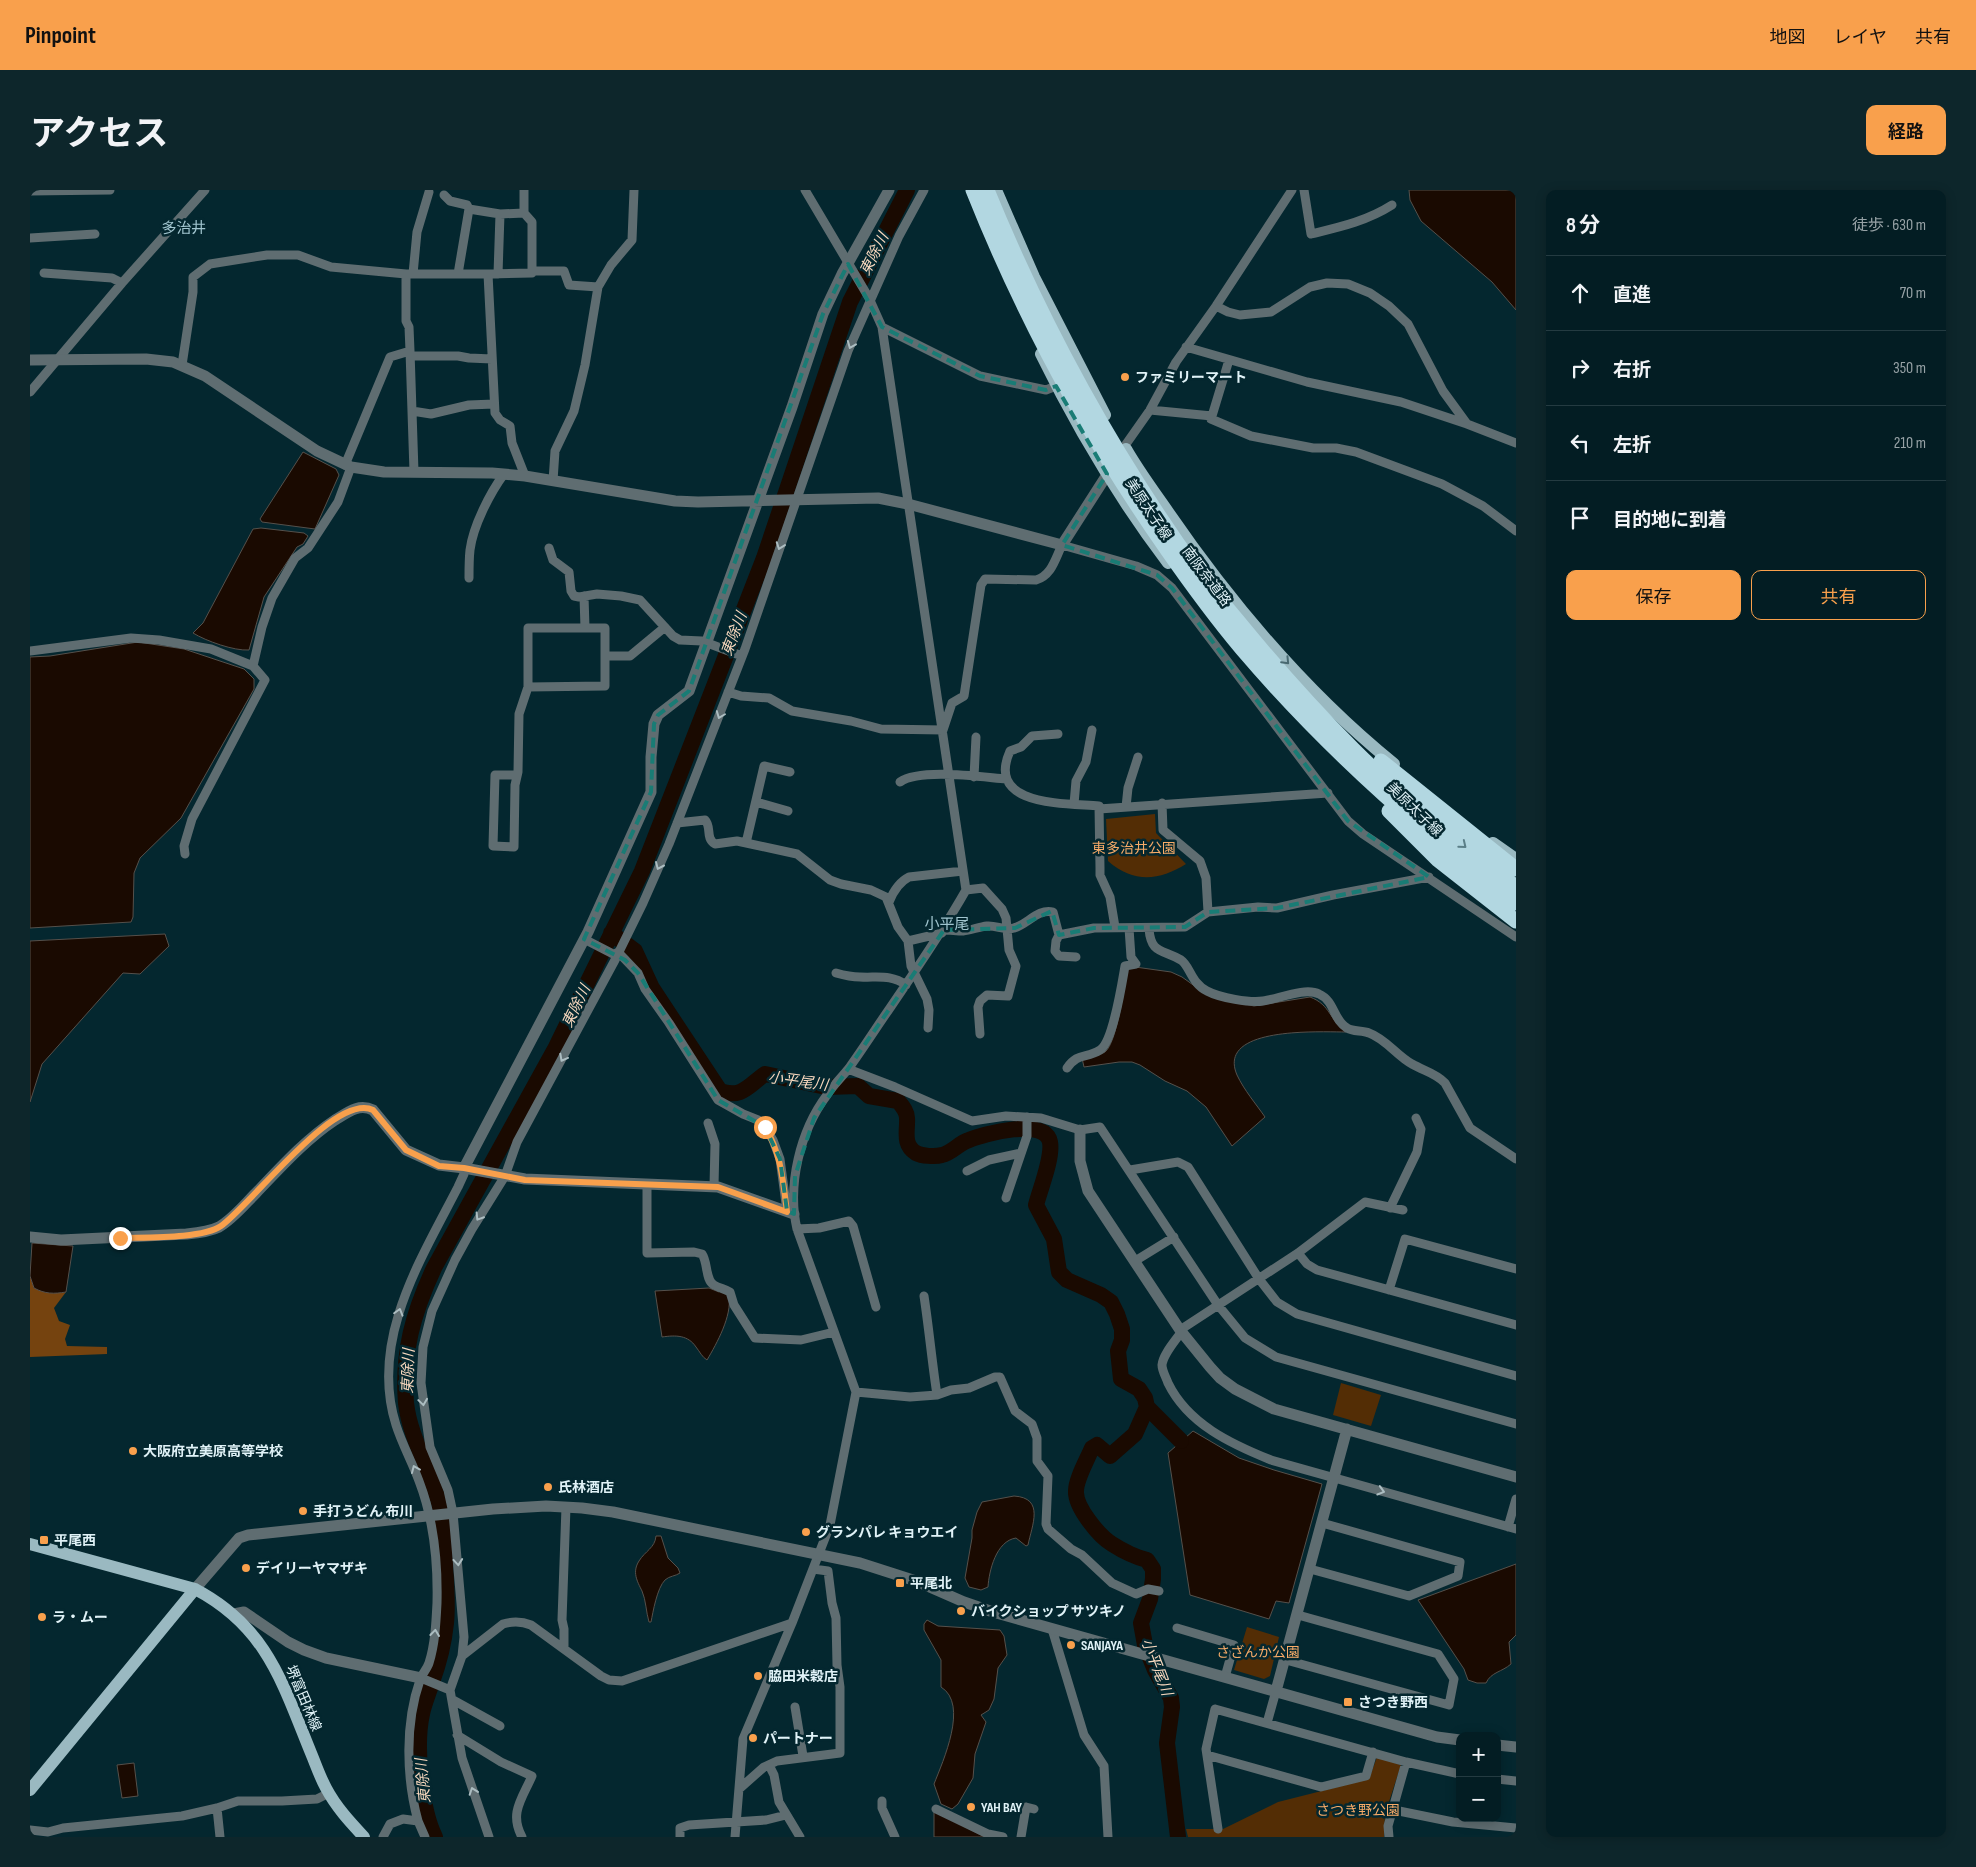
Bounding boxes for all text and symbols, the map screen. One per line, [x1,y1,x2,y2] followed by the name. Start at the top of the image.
[25,21,96,50] text: Pinpoint
[1770,27,1806,48] text: 地図
[1834,27,1887,48] text: レイヤ
[1915,27,1951,48] text: 共有
[1866,105,1946,155] button: 経路
[30,113,168,156] text: アクセス
[1566,213,1600,238] text: 8 分
[1852,216,1926,235] text: 徒歩 · 630 m
[161,219,207,238] district label: 多治井
[856,228,894,279] water label: 東除川
[1566,279,1594,307] icon: ahead
[1613,284,1651,307] text: 直進
[1900,284,1926,303] text: 70 m
[847,341,857,349] one-way arrow
[1566,354,1594,382] icon: right
[1613,359,1651,382] text: 右折
[1893,359,1926,378] text: 350 m
[1135,369,1247,386] place label: ファミリーマート
[1119,371,1131,383] marker: ファミリーマート
[1566,429,1594,457] icon: left
[1613,434,1651,457] text: 左折
[1894,434,1926,453] text: 210 m
[1122,476,1175,543] street label: 美原太子線
[1566,504,1594,532] icon: arrive
[1613,509,1727,532] text: 目的地に到着
[776,541,786,550] one-way arrow
[1179,543,1234,609] street label: 南阪奈道路
[1566,570,1741,620] button: 保存
[1751,570,1926,620] button: 共有
[718,608,752,659] water label: 東除川
[1280,656,1289,665] one-way arrow
[715,710,726,719] one-way arrow
[1384,779,1446,840] street label: 美原太子線
[1092,840,1176,857] park label: 東多治井公園
[1457,840,1466,848] one-way arrow
[655,861,666,870] one-way arrow
[924,915,970,934] district label: 小平尾
[558,980,596,1031] water label: 東除川
[559,1053,569,1062] one-way arrow
[767,1068,831,1095] water label: 小平尾川
[754,1116,777,1139] route start
[476,1212,486,1221] one-way arrow
[109,1227,132,1250] route end
[393,1308,404,1317] one-way arrow
[398,1346,419,1394] water label: 東除川
[417,1398,428,1406] one-way arrow
[143,1443,283,1460] place label: 大阪府立美原高等学校
[127,1445,139,1457] marker: 大阪府立美原高等学校
[410,1465,421,1474] one-way arrow
[558,1479,614,1496] place label: 氏林酒店
[542,1481,554,1493] marker: 氏林酒店
[1377,1485,1386,1496] one-way arrow
[313,1503,413,1520] place label: 手打うどん 布川
[297,1505,309,1517] marker: 手打うどん 布川
[816,1524,958,1541] place label: グランパレ キョウエイ
[800,1526,812,1538] marker: グランパレ キョウエイ
[54,1532,96,1549] place label: 平尾西
[38,1534,50,1546] marker: 平尾西
[452,1558,463,1566] one-way arrow
[256,1560,368,1577] place label: デイリーヤマザキ
[240,1562,252,1574] marker: デイリーヤマザキ
[910,1575,952,1592] place label: 平尾北
[894,1577,906,1589] marker: 平尾北
[971,1603,1126,1620] place label: バイクショップ サツキノ
[955,1605,967,1617] marker: バイクショップ サツキノ
[52,1609,108,1626] place label: ラ・ムー
[36,1611,48,1623] marker: ラ・ムー
[429,1628,440,1636] one-way arrow
[1137,1636,1177,1700] water label: 小平尾川
[1081,1637,1123,1654] place label: SANJAYA
[1065,1639,1077,1651] marker: SANJAYA
[1216,1644,1300,1661] park label: さざんか公園
[282,1663,325,1734] street label: 堺富田林線
[768,1668,838,1685] place label: 脇田米穀店
[752,1670,764,1682] marker: 脇田米穀店
[1358,1694,1428,1711] place label: さつき野西
[1342,1696,1354,1708] marker: さつき野西
[763,1730,833,1747] place label: パートナー
[747,1732,759,1744] marker: パートナー
[1456,1732,1501,1822] map controls
[1456,1732,1501,1777] button: +
[412,1756,435,1804] water label: 東除川
[1456,1777,1501,1822] button: −
[469,1787,479,1796] one-way arrow
[981,1799,1023,1816] place label: YAH BAY
[965,1801,977,1813] marker: YAH BAY
[1316,1802,1400,1819] park label: さつき野公園

